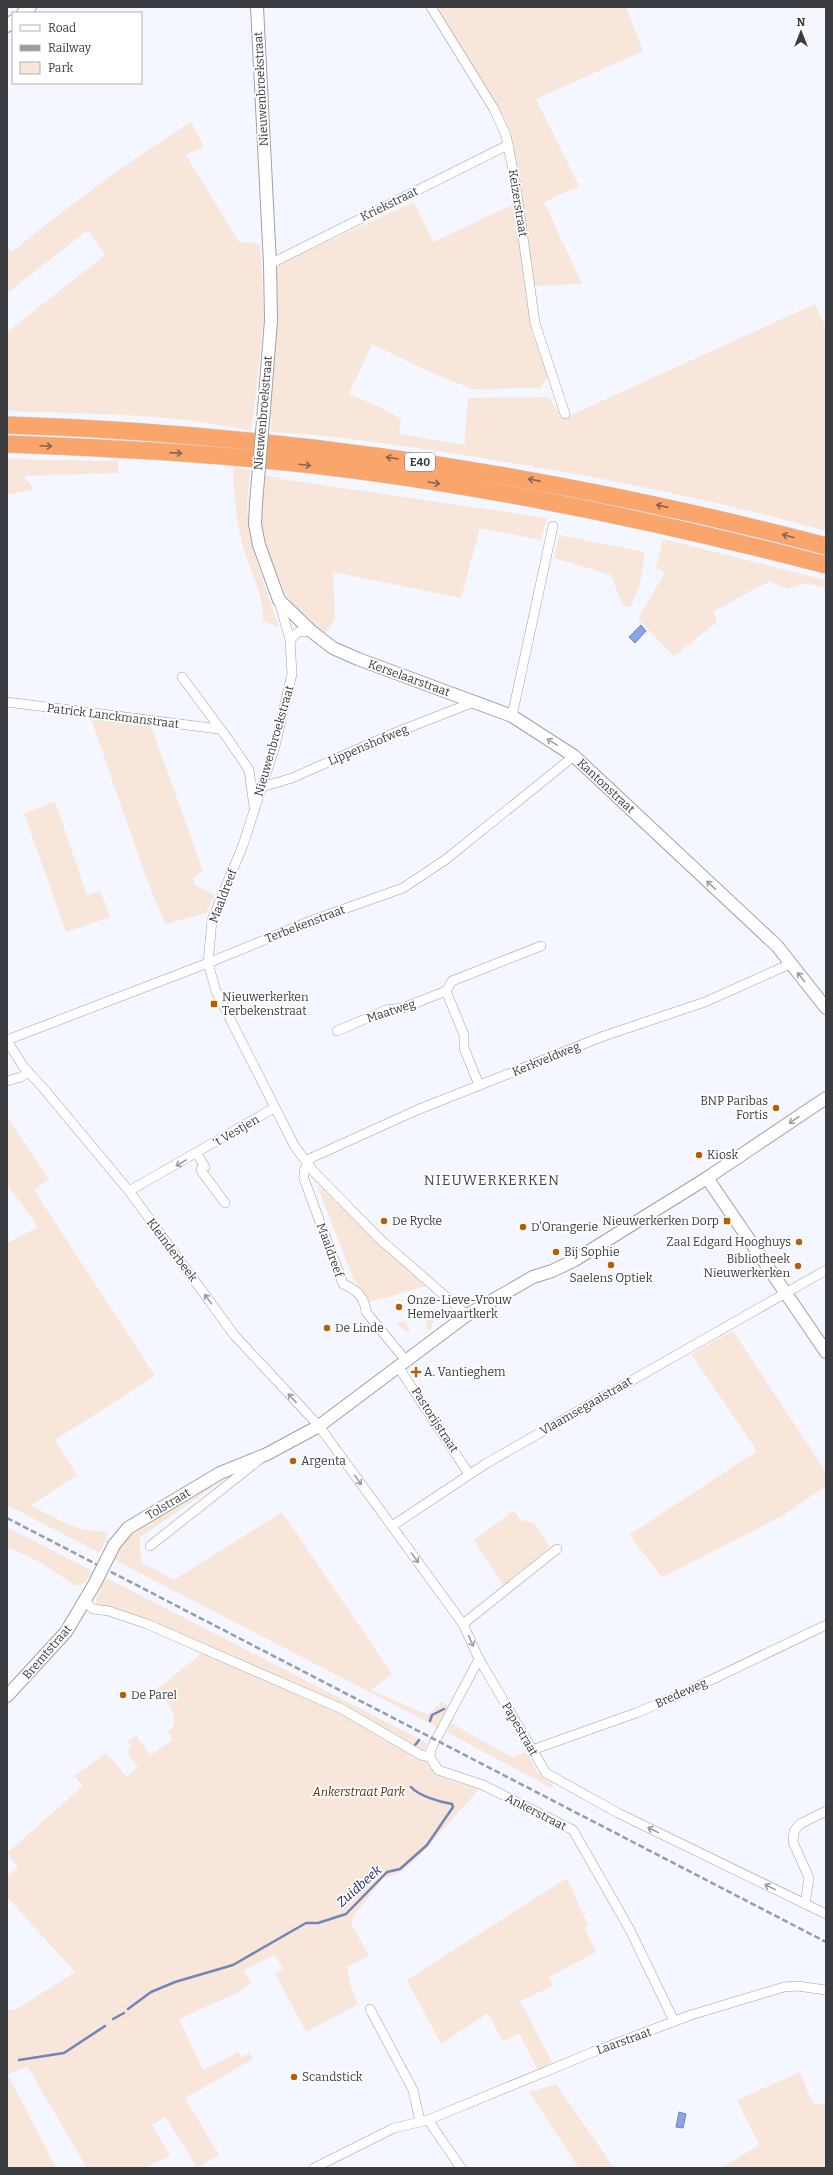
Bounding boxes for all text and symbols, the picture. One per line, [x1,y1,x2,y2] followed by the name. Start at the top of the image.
[12,12,142,84] legend
[781,12,821,52] north arrow
[797,16,806,29] text: N
[48,21,76,35] text: Road
[251,31,271,147] street label: Nieuwenbroekstraat
[48,41,92,55] text: Railway
[48,61,74,75] text: Park
[506,168,530,238] street label: Keizerstraat
[358,184,421,224] street label: Kriekstraat
[251,355,275,471] street label: Nieuwenbroekstraat
[39,442,52,449] one-way arrow
[169,449,182,456] one-way arrow
[405,453,435,471] road number: E40
[386,454,399,462] one-way arrow
[298,461,311,469] one-way arrow
[528,476,541,484] one-way arrow
[427,479,440,487] one-way arrow
[656,502,669,509] one-way arrow
[782,532,795,539] one-way arrow
[366,657,452,700] street label: Kerselaarstraat
[251,683,297,798] street label: Nieuwenbroekstraat
[46,701,180,731] street label: Patrick Lanckmanstraat
[326,722,410,768] street label: Lippenshofweg
[547,738,558,746] one-way arrow
[574,756,638,817] street label: Kantonstraat
[206,866,240,925] street label: Maaldreef
[706,880,716,889] one-way arrow
[263,902,348,946] street label: Terbekenstraat
[797,972,806,983] one-way arrow
[222,990,309,1018] place label: Nieuwerkerken Terbekenstraat
[365,996,417,1025] street label: Maatweg
[209,999,219,1009] marker: Nieuwerkerken Terbekenstraat
[510,1039,582,1079] street label: Kerkveldweg
[700,1094,768,1122] place label: BNP Paribas Fortis
[771,1103,781,1113] marker: BNP Paribas Fortis
[210,1112,262,1150] street label: 't Vestjen
[789,1116,800,1124] one-way arrow
[707,1148,739,1162] place label: Kiosk
[694,1150,704,1160] marker: Kiosk
[175,1160,187,1168] one-way arrow
[424,1172,560,1189] district label: NIEUWERKERKEN
[392,1214,442,1228] place label: De Rycke
[602,1214,719,1228] place label: Nieuwerkerken Dorp
[144,1216,200,1284] street label: Kleinderbeek
[379,1216,389,1226] marker: De Rycke
[722,1216,732,1226] marker: Nieuwerkerken Dorp
[531,1220,598,1234] place label: D'Orangerie
[314,1221,347,1280] street label: Maaldreef
[518,1222,528,1232] marker: D'Orangerie
[666,1235,791,1249] place label: Zaal Edgard Hooghuys
[794,1237,804,1247] marker: Zaal Edgard Hooghuys
[564,1245,619,1259] place label: Bij Sophie
[551,1247,561,1257] marker: Bij Sophie
[703,1252,790,1280] place label: Bibliotheek Nieuwerkerken
[606,1260,616,1270] marker: Saelens Optiek
[793,1261,803,1271] marker: Bibliotheek Nieuwerkerken
[570,1271,653,1285] place label: Saelens Optiek
[204,1293,212,1304] one-way arrow
[407,1293,512,1321] place label: Onze-Lieve-Vrouw Hemelvaartkerk
[394,1302,404,1312] marker: Onze-Lieve-Vrouw Hemelvaartkerk
[335,1321,384,1335] place label: De Linde
[322,1323,332,1333] marker: De Linde
[424,1365,506,1379] place label: A. Vantieghem
[411,1367,421,1377] marker: A. Vantieghem
[537,1374,635,1438] street label: Vlaamsegaaistraat
[409,1385,462,1456] street label: Pastorijstraat
[287,1393,297,1403] one-way arrow
[301,1454,346,1468] place label: Argenta
[288,1456,298,1466] marker: Argenta
[354,1475,363,1486] one-way arrow
[143,1485,193,1523] street label: Tolstraat
[411,1552,419,1563] one-way arrow
[20,1622,75,1682] street label: Bremtstraat
[468,1635,475,1647] one-way arrow
[653,1675,709,1711] street label: Bredeweg
[131,1688,178,1702] place label: De Parel
[118,1690,128,1700] marker: De Parel
[499,1700,541,1759] street label: Papestraat
[312,1785,406,1799] park label: Ankerstraat Park
[503,1791,569,1834] street label: Ankerstraat
[647,1826,659,1833] one-way arrow
[334,1862,385,1910] water label: Zuidbeek
[764,1883,776,1890] one-way arrow
[595,2024,654,2057] street label: Laarstraat
[302,2070,363,2084] place label: Scandstick
[289,2072,299,2082] marker: Scandstick

